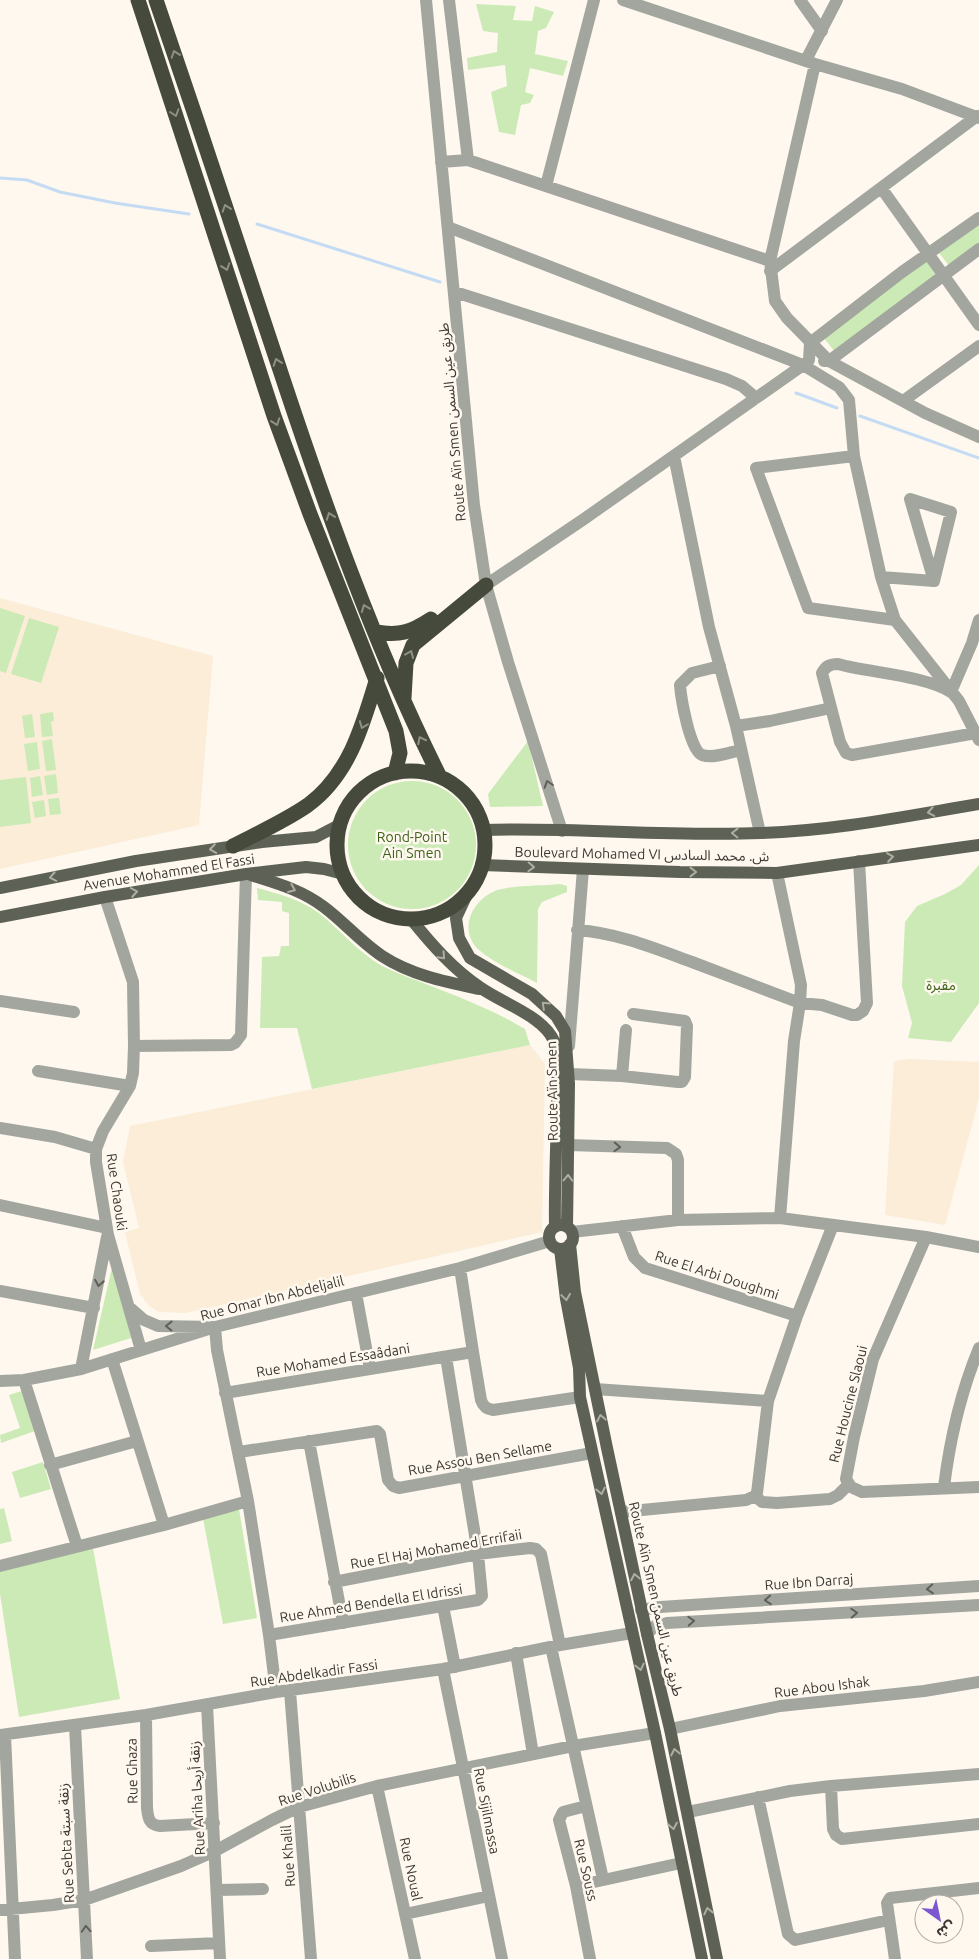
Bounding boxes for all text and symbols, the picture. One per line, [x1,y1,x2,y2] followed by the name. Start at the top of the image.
[170,50,180,58] one-way arrow
[169,108,179,117] one-way arrow
[222,204,232,212] one-way arrow
[221,262,231,271] one-way arrow
[435,322,471,522] street label: Route Aïn Smen طريق عين السمن
[273,358,283,367] one-way arrow
[270,417,280,425] one-way arrow
[326,512,336,520] one-way arrow
[361,604,372,613] one-way arrow
[403,650,414,659] one-way arrow
[358,720,369,729] one-way arrow
[417,736,427,745] one-way arrow
[543,781,553,789] one-way arrow
[927,807,935,817] one-way arrow
[731,828,738,838] one-way arrow
[377,829,448,861] park label: Rond-Point Ain Smen
[209,843,217,854] one-way arrow
[514,844,770,865] street label: Boulevard Mohamed VI ش. محمد السادس
[82,851,256,893] street label: Avenue Mohammed El Fassi
[886,852,894,863] one-way arrow
[527,861,535,872] one-way arrow
[690,867,697,877] one-way arrow
[49,871,58,882] one-way arrow
[287,882,296,893] one-way arrow
[129,887,138,897] one-way arrow
[436,950,445,959] one-way arrow
[926,977,956,994] park label: مقبرة
[542,1002,551,1011] one-way arrow
[543,1041,561,1141] street label: Route Aïn Smen
[613,1141,621,1152] one-way arrow
[104,1152,130,1232] street label: Rue Chaouki
[562,1174,573,1182] one-way arrow
[653,1247,781,1303] street label: Rue El Arbi Doughmi
[199,1272,346,1324] street label: Rue Omar Ibn Abdeljalil
[94,1278,104,1287] one-way arrow
[560,1293,570,1301] one-way arrow
[164,1321,172,1331] one-way arrow
[255,1340,411,1380] street label: Rue Mohamed Essaâdani
[826,1344,870,1464] street label: Rue Houcine Slaoui
[596,1413,607,1422] one-way arrow
[407,1437,553,1479] street label: Rue Assou Ben Sellame
[595,1487,605,1496] one-way arrow
[624,1500,686,1698] street label: Route Aïn Smen طريق عين السمن
[349,1526,523,1572] street label: Rue El Haj Mohamed Errifaii
[764,1571,854,1593] street label: Rue Ibn Darraj
[630,1572,641,1581] one-way arrow
[278,1581,464,1625] street label: Rue Ahmed Bendella El Idrissi
[926,1583,934,1594] one-way arrow
[764,1594,772,1605] one-way arrow
[850,1607,858,1618] one-way arrow
[688,1616,696,1627] one-way arrow
[249,1656,379,1690] street label: Rue Abdelkadir Fassi
[634,1662,645,1671] one-way arrow
[773,1673,871,1701] street label: Rue Abou Ishak
[123,1738,141,1804] street label: Rue Ghaza
[185,1740,209,1856] street label: Rue Ariha زنقة أريحا
[670,1748,681,1756] one-way arrow
[471,1767,503,1855] street label: Rue Sijilmassa
[276,1769,358,1809] street label: Rue Volubilis
[55,1783,78,1903] street label: Rue Sebta زنقة سبتة
[668,1821,678,1830] one-way arrow
[278,1824,298,1888] street label: Rue Khalil
[396,1836,426,1903] street label: Rue Noual
[571,1837,601,1903] street label: Rue Souss
[914,1894,964,1944] north arrow
[704,1907,714,1915] one-way arrow
[934,1918,958,1942] text: ش
[80,1925,91,1933] one-way arrow

